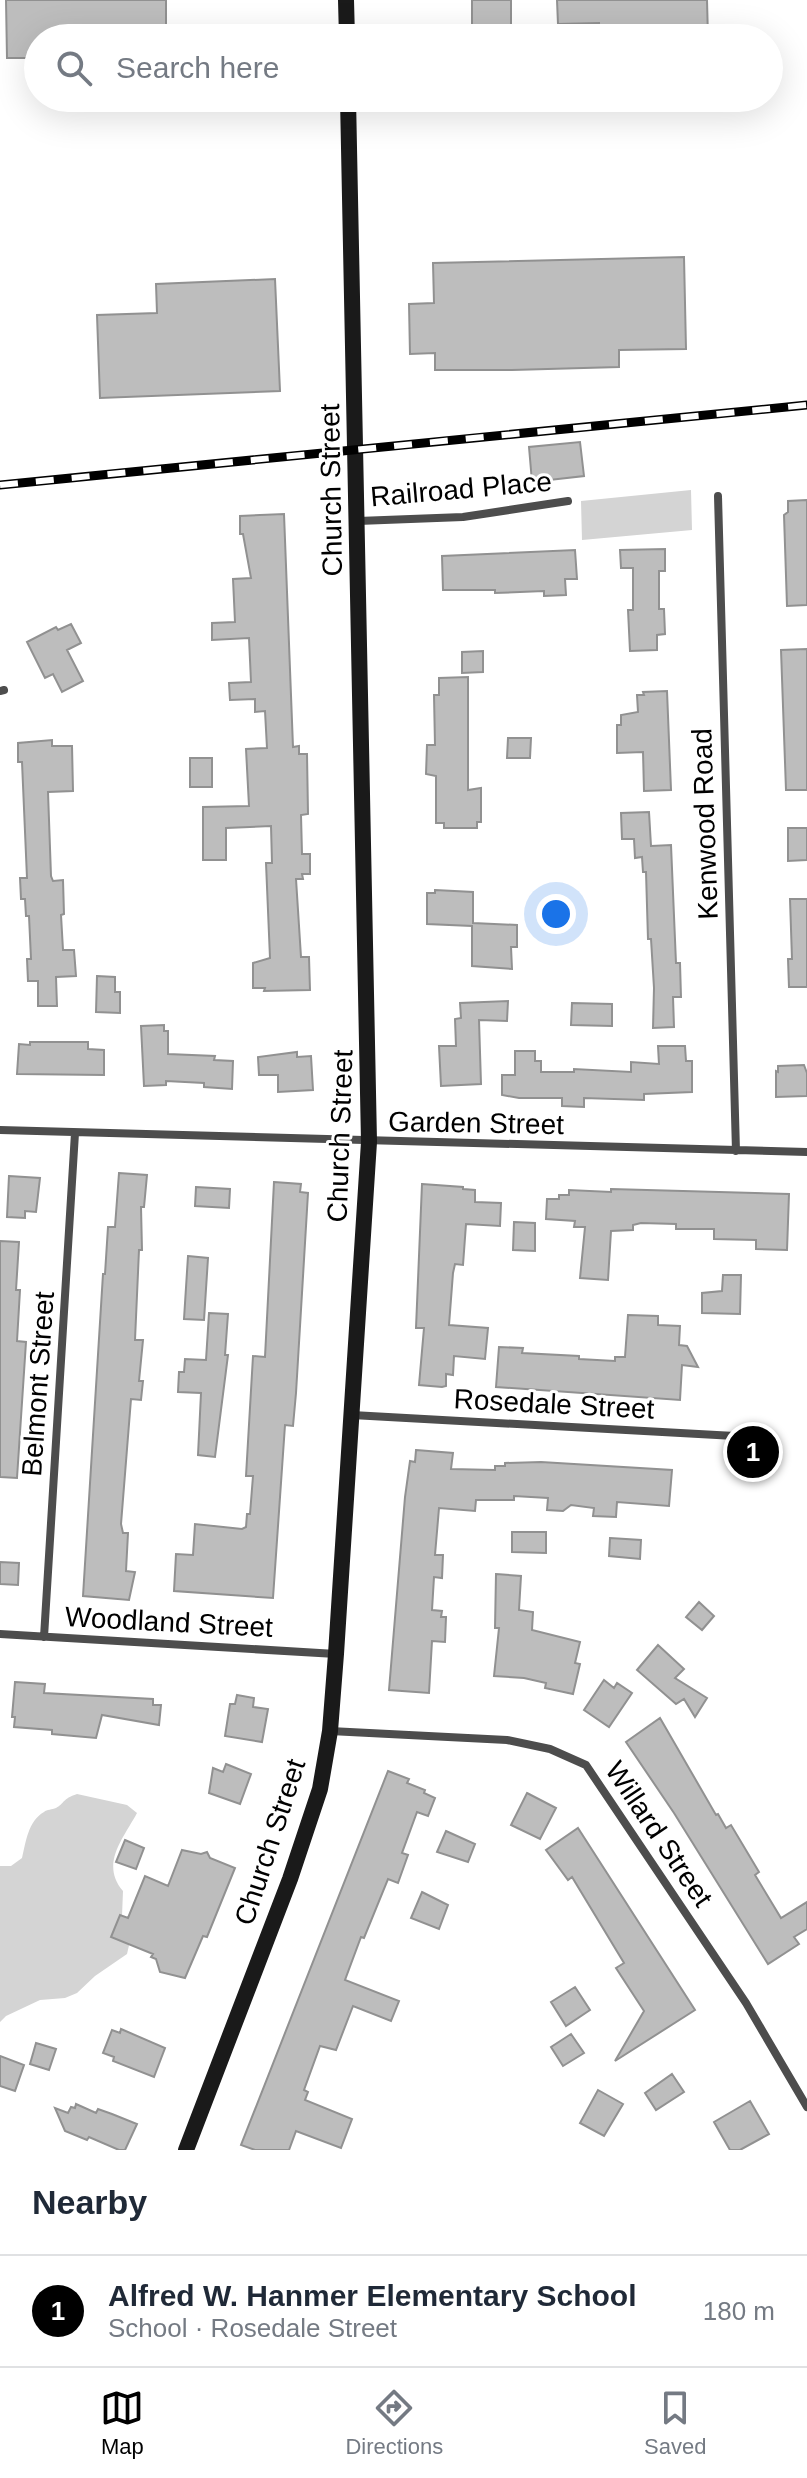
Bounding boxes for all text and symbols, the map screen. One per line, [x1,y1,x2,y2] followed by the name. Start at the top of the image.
[24,24,783,112] search box
[52,46,96,90] icon: search
[116,51,279,84] text: Search here
[314,403,348,577] street label: Church Street
[369,466,553,512] street label: Railroad Place
[686,728,724,920] street label: Kenwood Road
[536,894,576,934] your location
[321,1049,359,1223] street label: Church Street
[388,1106,564,1140] street label: Garden Street
[16,1290,60,1477] street label: Belmont Street
[453,1383,655,1425] street label: Rosedale Street
[727,1422,779,1482] pin: 1
[64,1601,274,1643] street label: Woodland Street
[229,1755,311,1929] street label: Church Street
[599,1756,719,1913] street label: Willard Street
[32,2183,147,2221] text: Nearby
[108,2279,636,2312] text: Alfred W. Hanmer Elementary School
[51,2296,65,2326] text: 1
[703,2296,775,2326] text: 180 m
[108,2313,397,2343] text: School · Rosedale Street
[100,2386,144,2460] tab: Map
[345,2386,443,2460] tab: Directions
[644,2386,707,2460] tab: Saved

